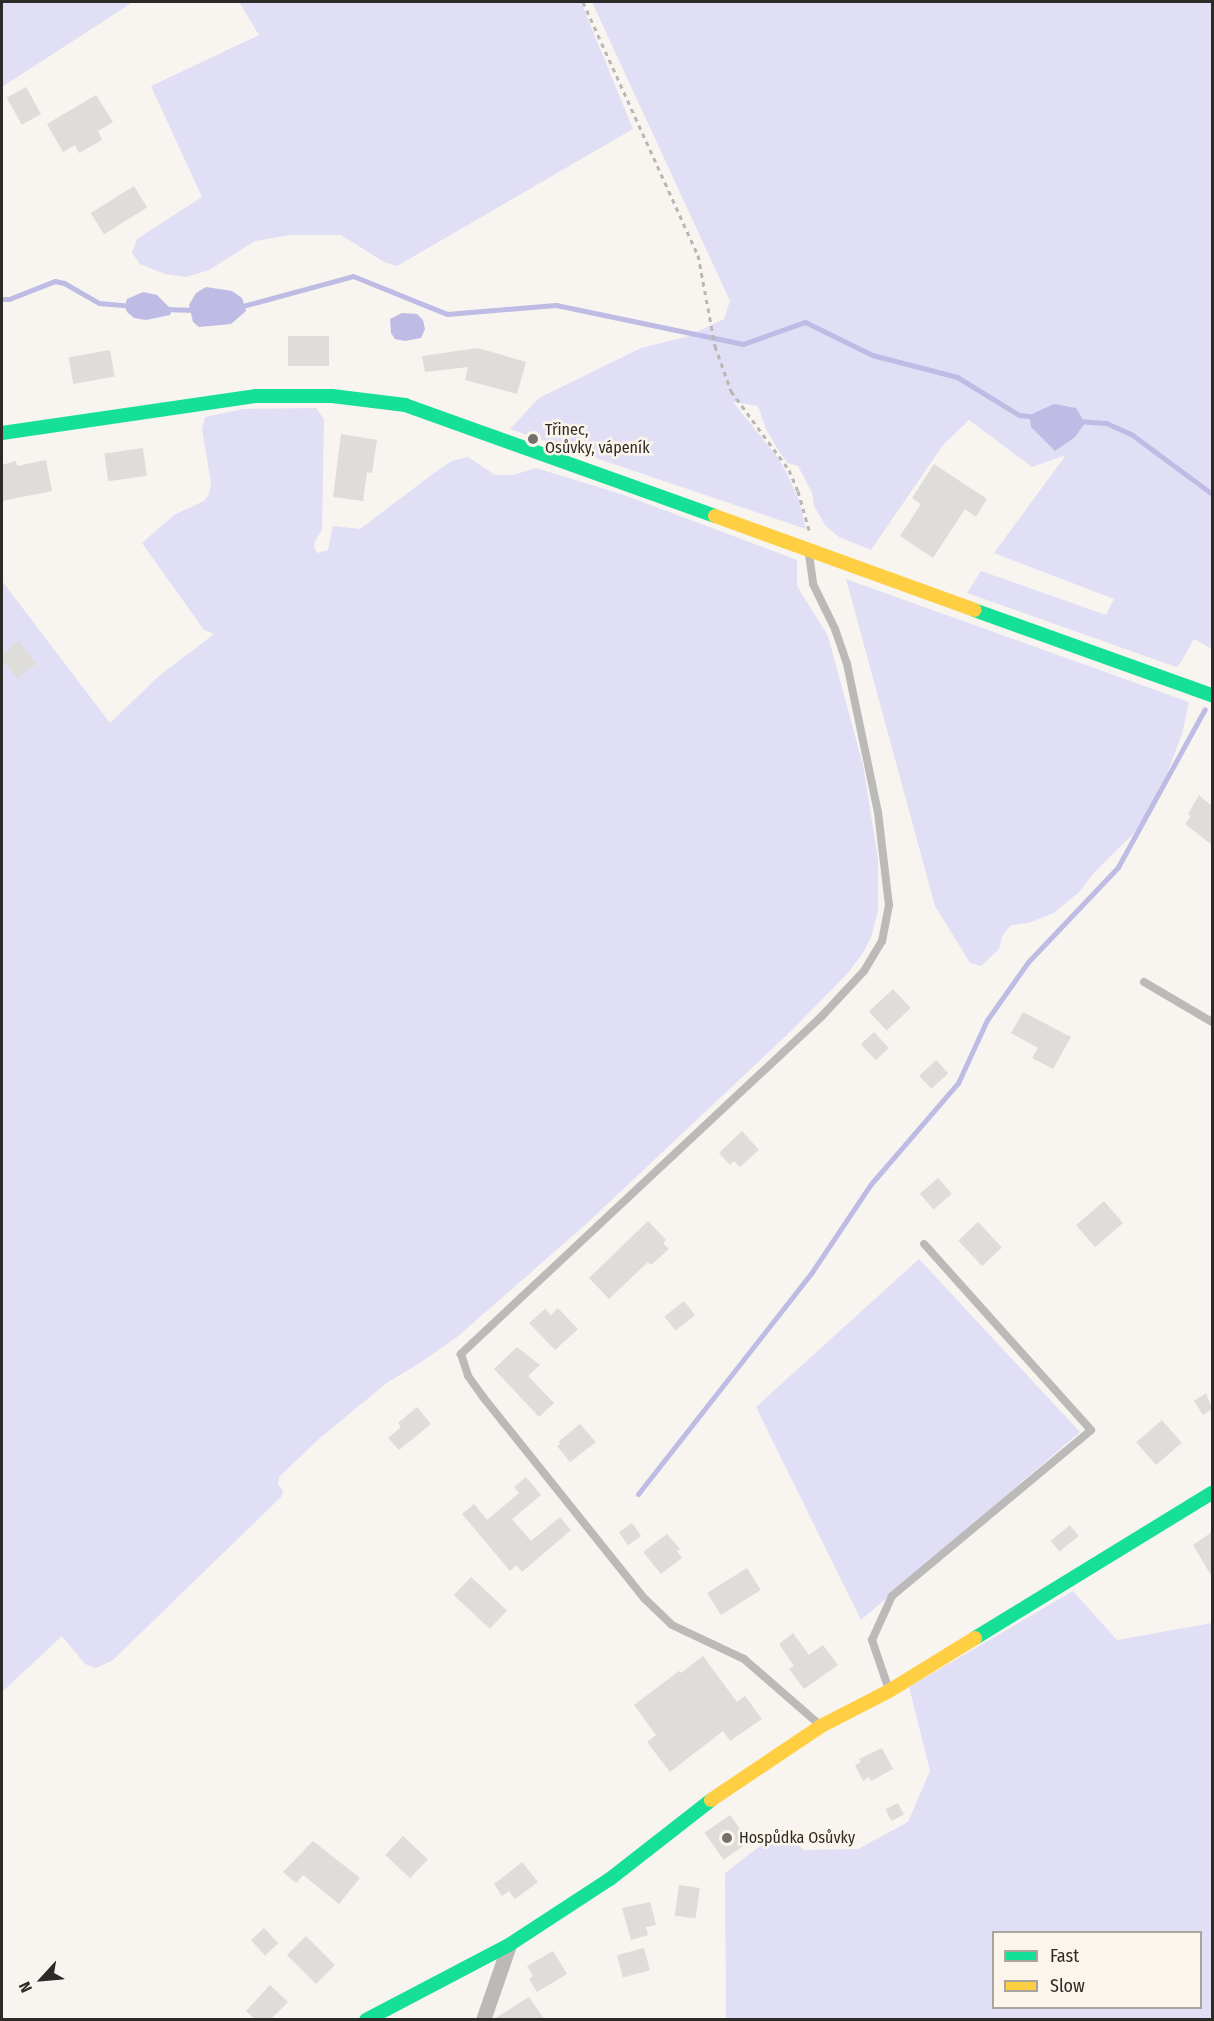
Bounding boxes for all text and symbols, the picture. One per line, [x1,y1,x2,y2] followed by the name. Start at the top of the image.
[545,420,650,458] place label: Třinec, Osůvky, vápeník
[526,432,540,446] marker: Třinec, Osůvky, vápeník
[739,1828,855,1848] place label: Hospůdka Osůvky
[720,1831,734,1845] marker: Hospůdka Osůvky
[992,1931,1202,2009] legend
[1050,1945,1079,1967] text: Fast
[12,1949,72,2009] north arrow
[1050,1975,1085,1997] text: Slow
[15,1979,36,1996] text: N

